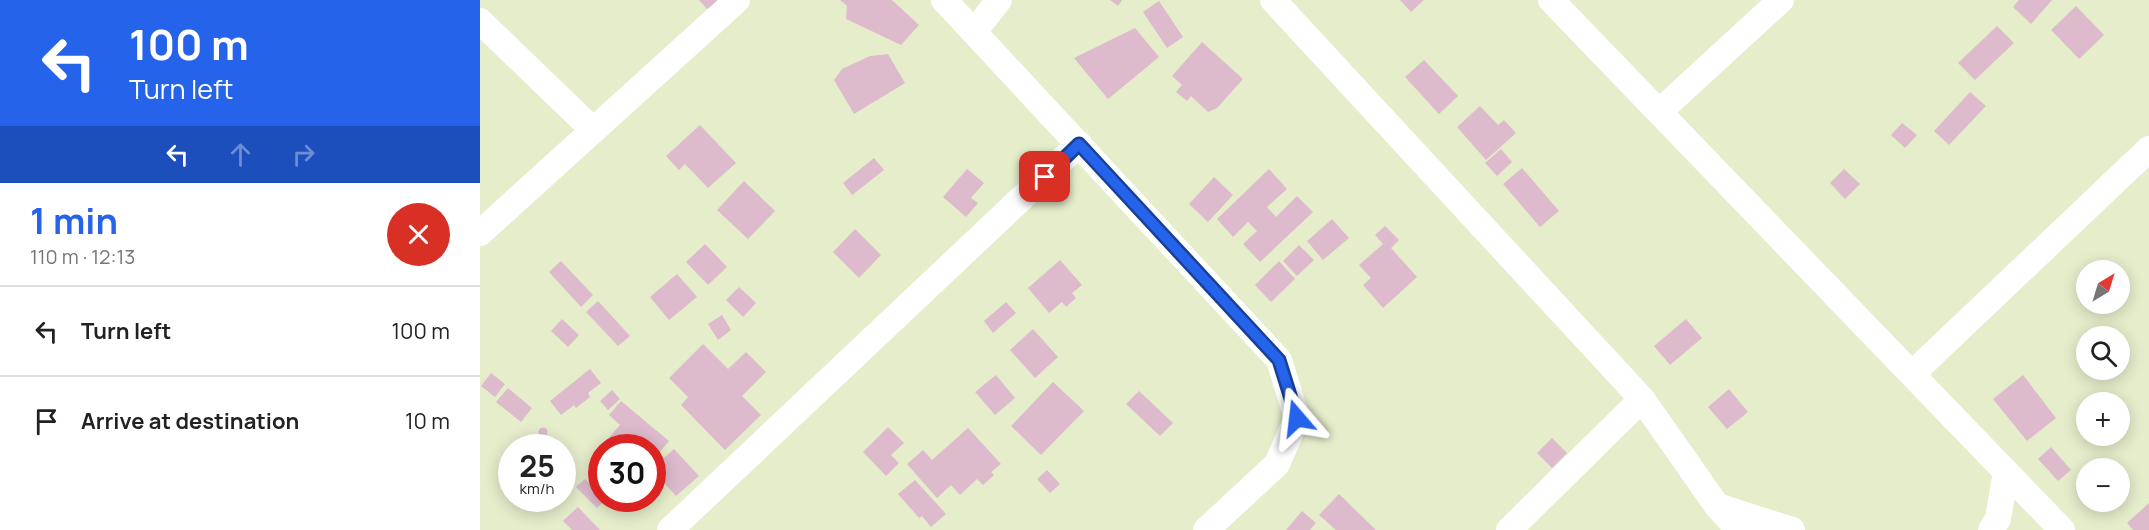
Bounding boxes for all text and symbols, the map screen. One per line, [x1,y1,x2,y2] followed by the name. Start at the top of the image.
[129,15,249,73] text: 100 m
[30,24,108,102] icon: left
[129,70,233,107] text: Turn left
[161,138,194,171] icon: left
[224,138,257,171] icon: ahead
[287,138,320,171] icon: right
[1019,151,1070,202] pin
[1028,160,1061,193] icon: arrive
[30,196,118,245] text: 1 min
[387,203,450,266] button: close
[30,243,135,270] text: 110 m · 12:13
[2076,260,2130,314] north arrow
[2076,260,2130,512] map controls
[30,315,63,348] icon: left
[81,316,171,346] text: Turn left
[392,316,450,346] text: 100 m
[2076,326,2130,380] button: search
[1265,386,1329,450] position arrow
[2076,392,2130,446] button: +
[30,405,63,438] icon: arrive
[81,406,299,436] text: Arrive at destination
[405,406,450,436] text: 10 m
[588,434,666,512] speed limit sign: 30
[519,445,555,486] text: 25
[2076,458,2130,512] button: −
[520,478,554,499] text: km/h

